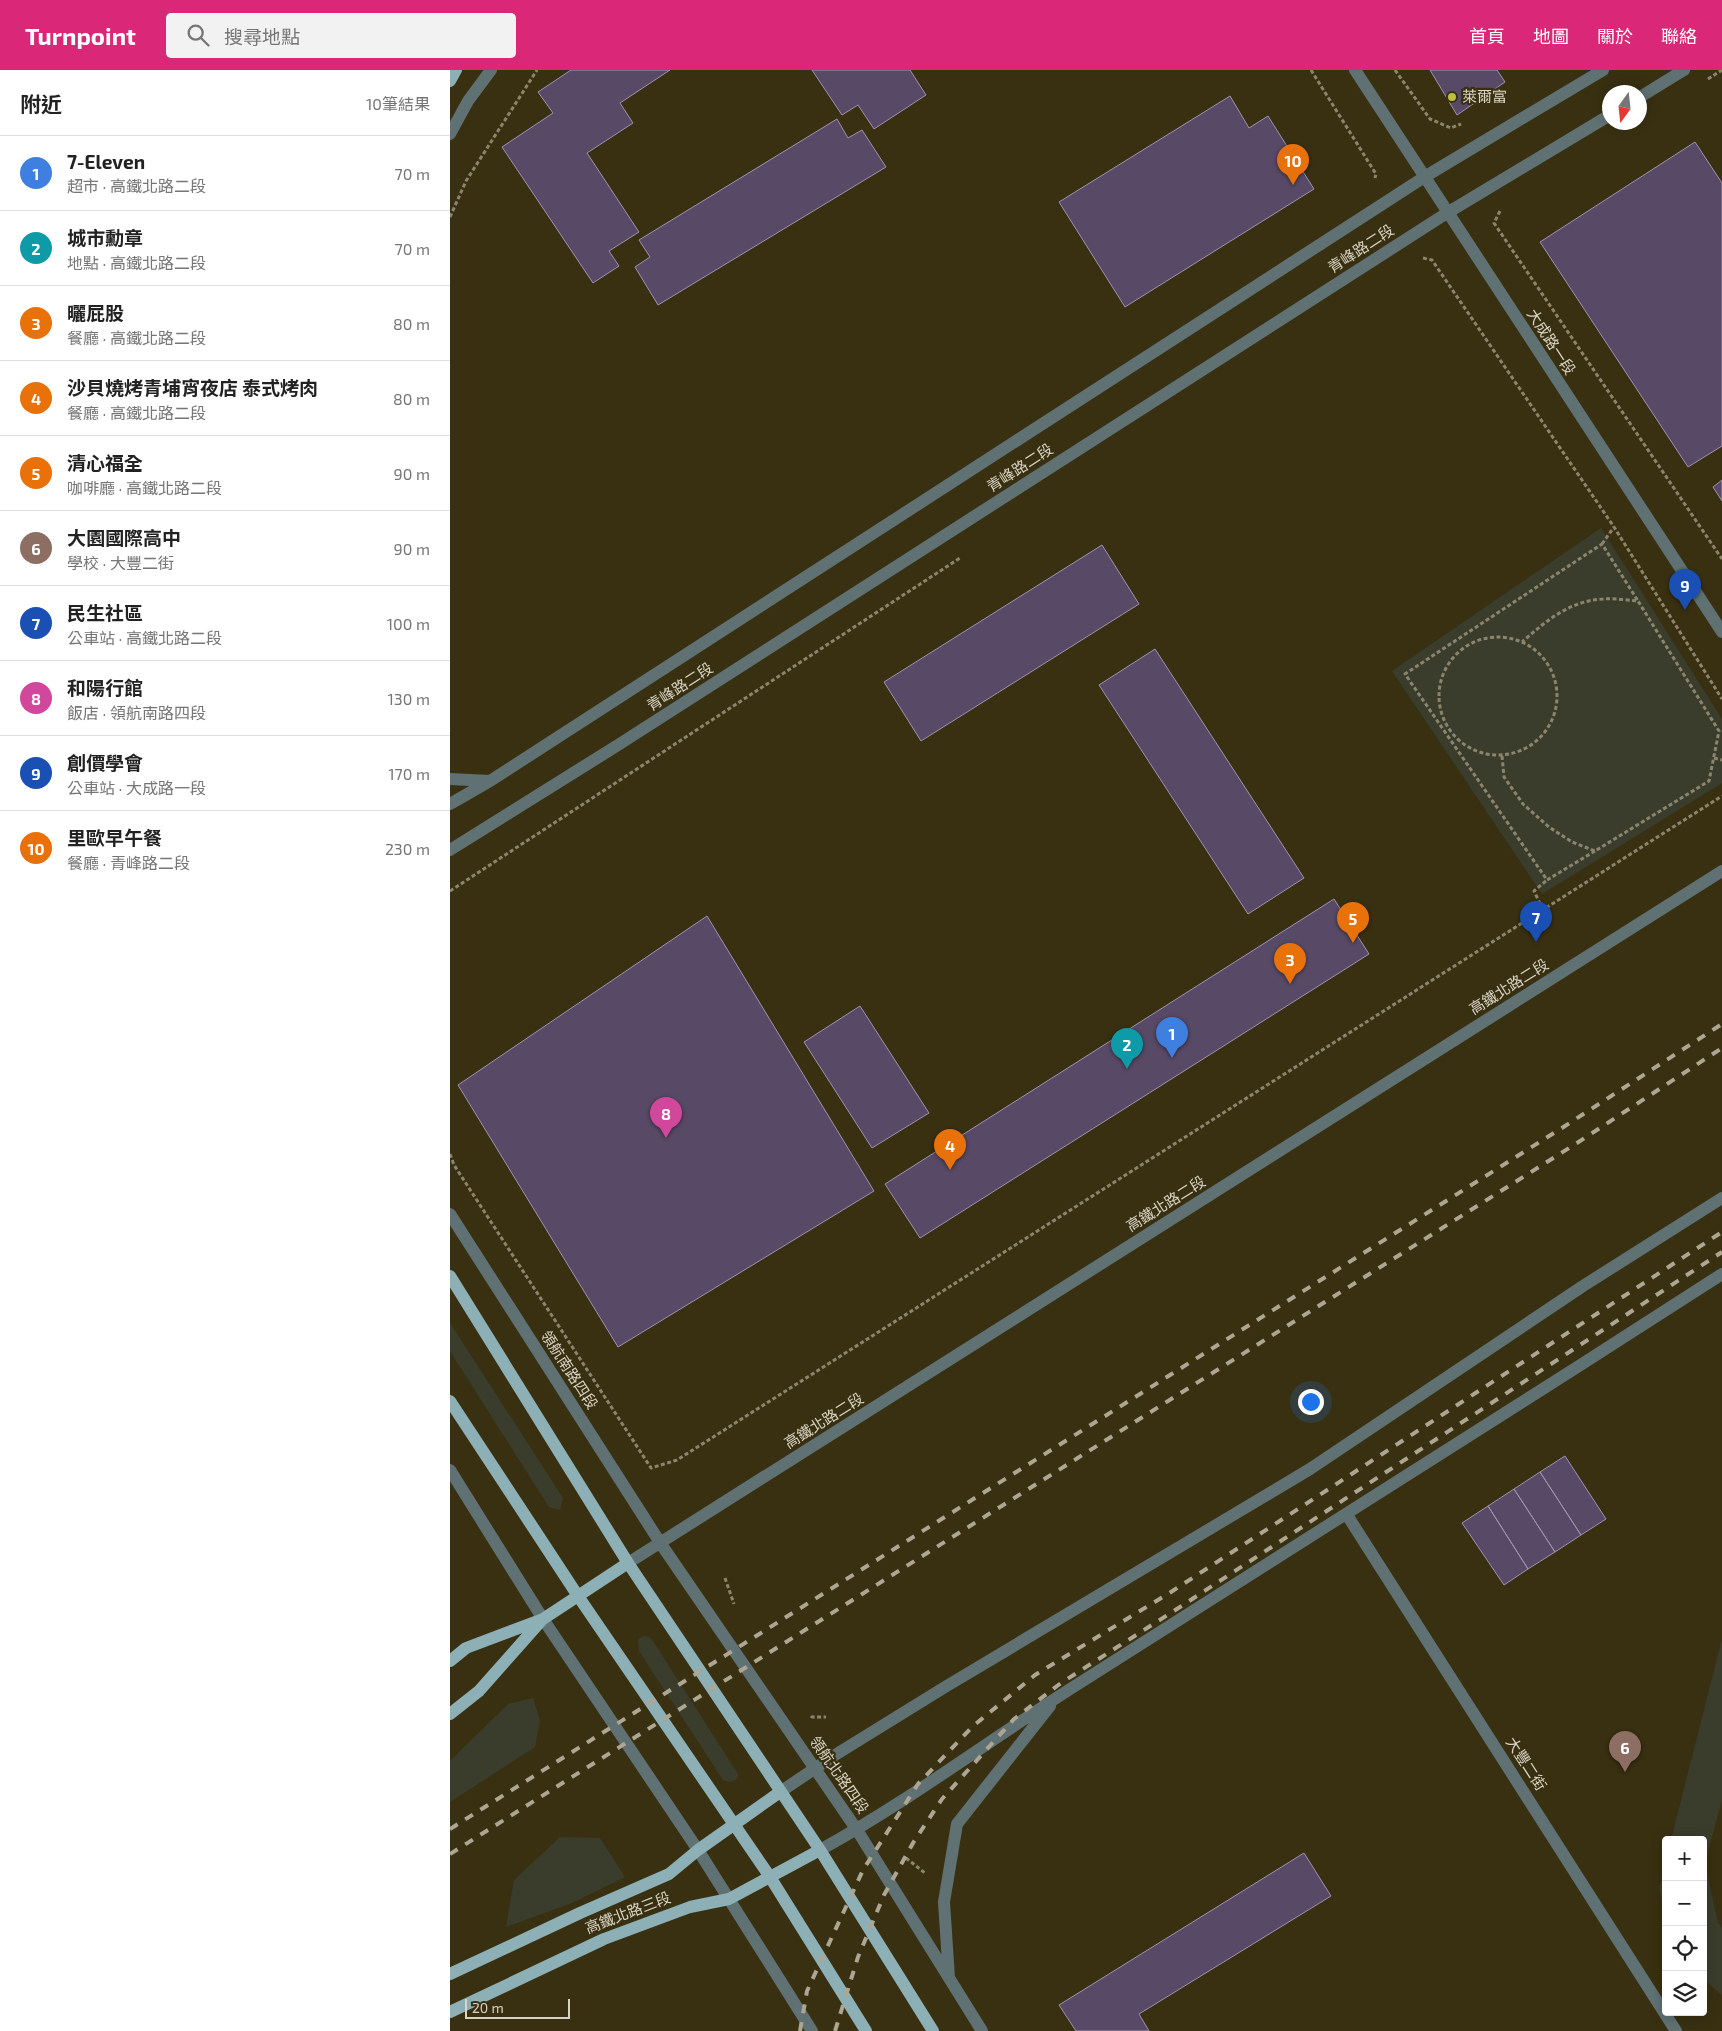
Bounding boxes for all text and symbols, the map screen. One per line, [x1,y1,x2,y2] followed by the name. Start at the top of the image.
[166,13,516,58] search box
[25,21,136,50] text: Turnpoint
[184,21,212,49] icon: search
[224,25,300,48] text: 搜尋地點
[1469,25,1505,47] text: 首頁
[1533,25,1569,47] text: 地圖
[1597,25,1633,47] text: 關於
[1661,25,1697,47] text: 聯絡
[1602,85,1647,130] north arrow
[1462,87,1507,105] place label: 萊爾富
[20,91,62,116] text: 附近
[1446,91,1458,103] marker: 萊爾富
[366,94,430,113] text: 10筆結果
[1277,144,1309,185] pin: 10
[67,150,145,173] text: 7-Eleven
[33,164,39,183] text: 1
[395,164,430,183] text: 70 m
[67,176,206,195] text: 超市 · 高鐵北路二段
[1324,220,1397,276] street label: 青峰路二段
[67,226,143,249] text: 城市勳章
[31,239,41,258] text: 2
[395,239,430,258] text: 70 m
[67,253,206,272] text: 地點 · 高鐵北路二段
[67,301,124,324] text: 曬屁股
[1524,305,1580,378] street label: 大成路一段
[31,314,41,333] text: 3
[393,314,430,333] text: 80 m
[67,328,206,347] text: 餐廳 · 高鐵北路二段
[67,376,318,399] text: 沙貝燒烤青埔宵夜店 泰式烤肉
[31,389,41,408] text: 4
[393,389,430,408] text: 80 m
[67,403,206,422] text: 餐廳 · 高鐵北路二段
[983,439,1056,495] street label: 青峰路二段
[67,451,143,474] text: 清心福全
[32,464,40,483] text: 5
[394,464,430,483] text: 90 m
[67,478,222,497] text: 咖啡廳 · 高鐵北路二段
[67,526,181,549] text: 大園國際高中
[31,539,41,558] text: 6
[394,539,430,558] text: 90 m
[67,553,174,572] text: 學校 · 大豐二街
[1669,569,1701,610] pin: 9
[67,601,143,624] text: 民生社區
[32,614,40,633] text: 7
[387,614,430,633] text: 100 m
[67,628,222,647] text: 公車站 · 高鐵北路二段
[643,658,716,714] street label: 青峰路二段
[67,676,143,699] text: 和陽行館
[31,689,41,708] text: 8
[388,689,430,708] text: 130 m
[67,703,206,722] text: 飯店 · 領航南路四段
[67,751,143,774] text: 創價學會
[31,764,41,783] text: 9
[388,764,430,783] text: 170 m
[67,778,206,797] text: 公車站 · 大成路一段
[67,826,162,849] text: 里歐早午餐
[27,839,45,858] text: 10
[385,839,430,858] text: 230 m
[67,853,190,872] text: 餐廳 · 青峰路二段
[1520,901,1552,942] pin: 7
[1337,902,1369,943] pin: 5
[1274,943,1306,984] pin: 3
[1466,955,1551,1018] street label: 高鐵北路二段
[1156,1017,1188,1058] pin: 1
[1111,1028,1143,1069] pin: 2
[650,1097,682,1138] pin: 8
[934,1129,966,1170] pin: 4
[1123,1172,1208,1235] street label: 高鐵北路二段
[538,1327,602,1412] street label: 領航南路四段
[781,1389,866,1452] street label: 高鐵北路二段
[1298,1389,1324,1415] your location
[1609,1731,1641,1772] pin: 6
[807,1732,873,1816] street label: 領航北路四段
[1503,1733,1551,1794] street label: 大豐二街
[1662,1836,1707,2016] map controls
[1662,1836,1707,1881] button: +
[1662,1881,1707,1926] button: −
[582,1888,673,1937] street label: 高鐵北路三段
[1662,1926,1707,1971] button: locate
[1662,1971,1707,2016] button: layers
[465,1996,570,2019] scale bar
[472,1999,504,2016] text: 20 m

